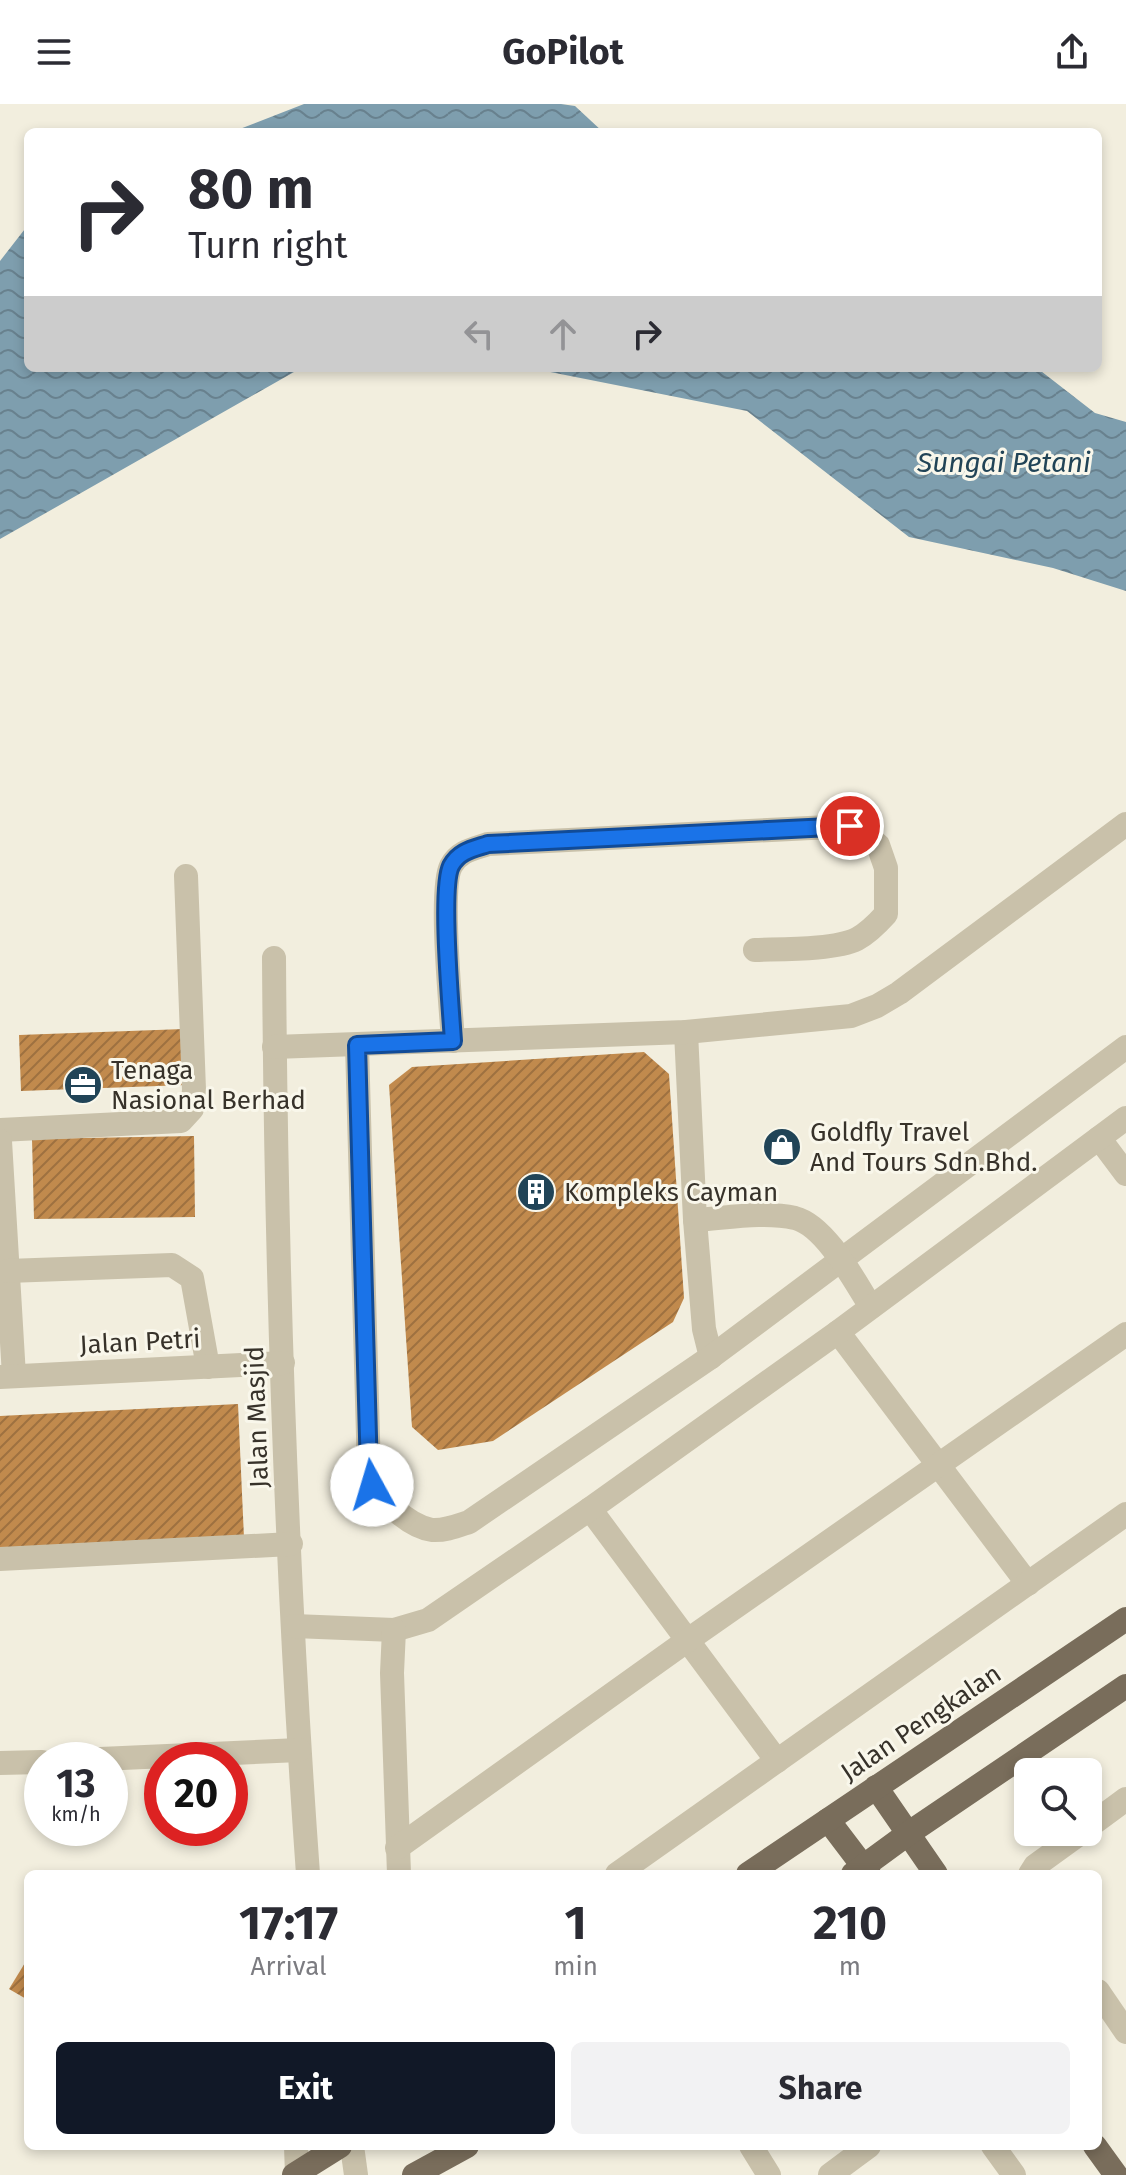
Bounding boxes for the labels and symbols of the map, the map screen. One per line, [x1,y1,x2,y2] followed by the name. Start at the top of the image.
[916,446,1091,479] water label: Sungai Petani
[816,792,884,860] pin
[111,1055,306,1116] place label: Tenaga Nasional Berhad
[62,1064,104,1106] office icon: Tenaga Nasional Berhad
[810,1117,1038,1178] place label: Goldfly Travel And Tours Sdn.Bhd.
[761,1126,803,1168] shop icon: Goldfly Travel And Tours Sdn.Bhd.
[515,1171,557,1213] building icon: Kompleks Cayman
[564,1177,778,1208] place label: Kompleks Cayman
[79,1323,201,1361] street label: Jalan Petri
[239,1346,275,1488] street label: Jalan Masjid
[330,1443,414,1527] position arrow
[835,1658,1007,1788] street label: Jalan Pengkalan
[144,1742,248,1846] speed limit sign: 20

